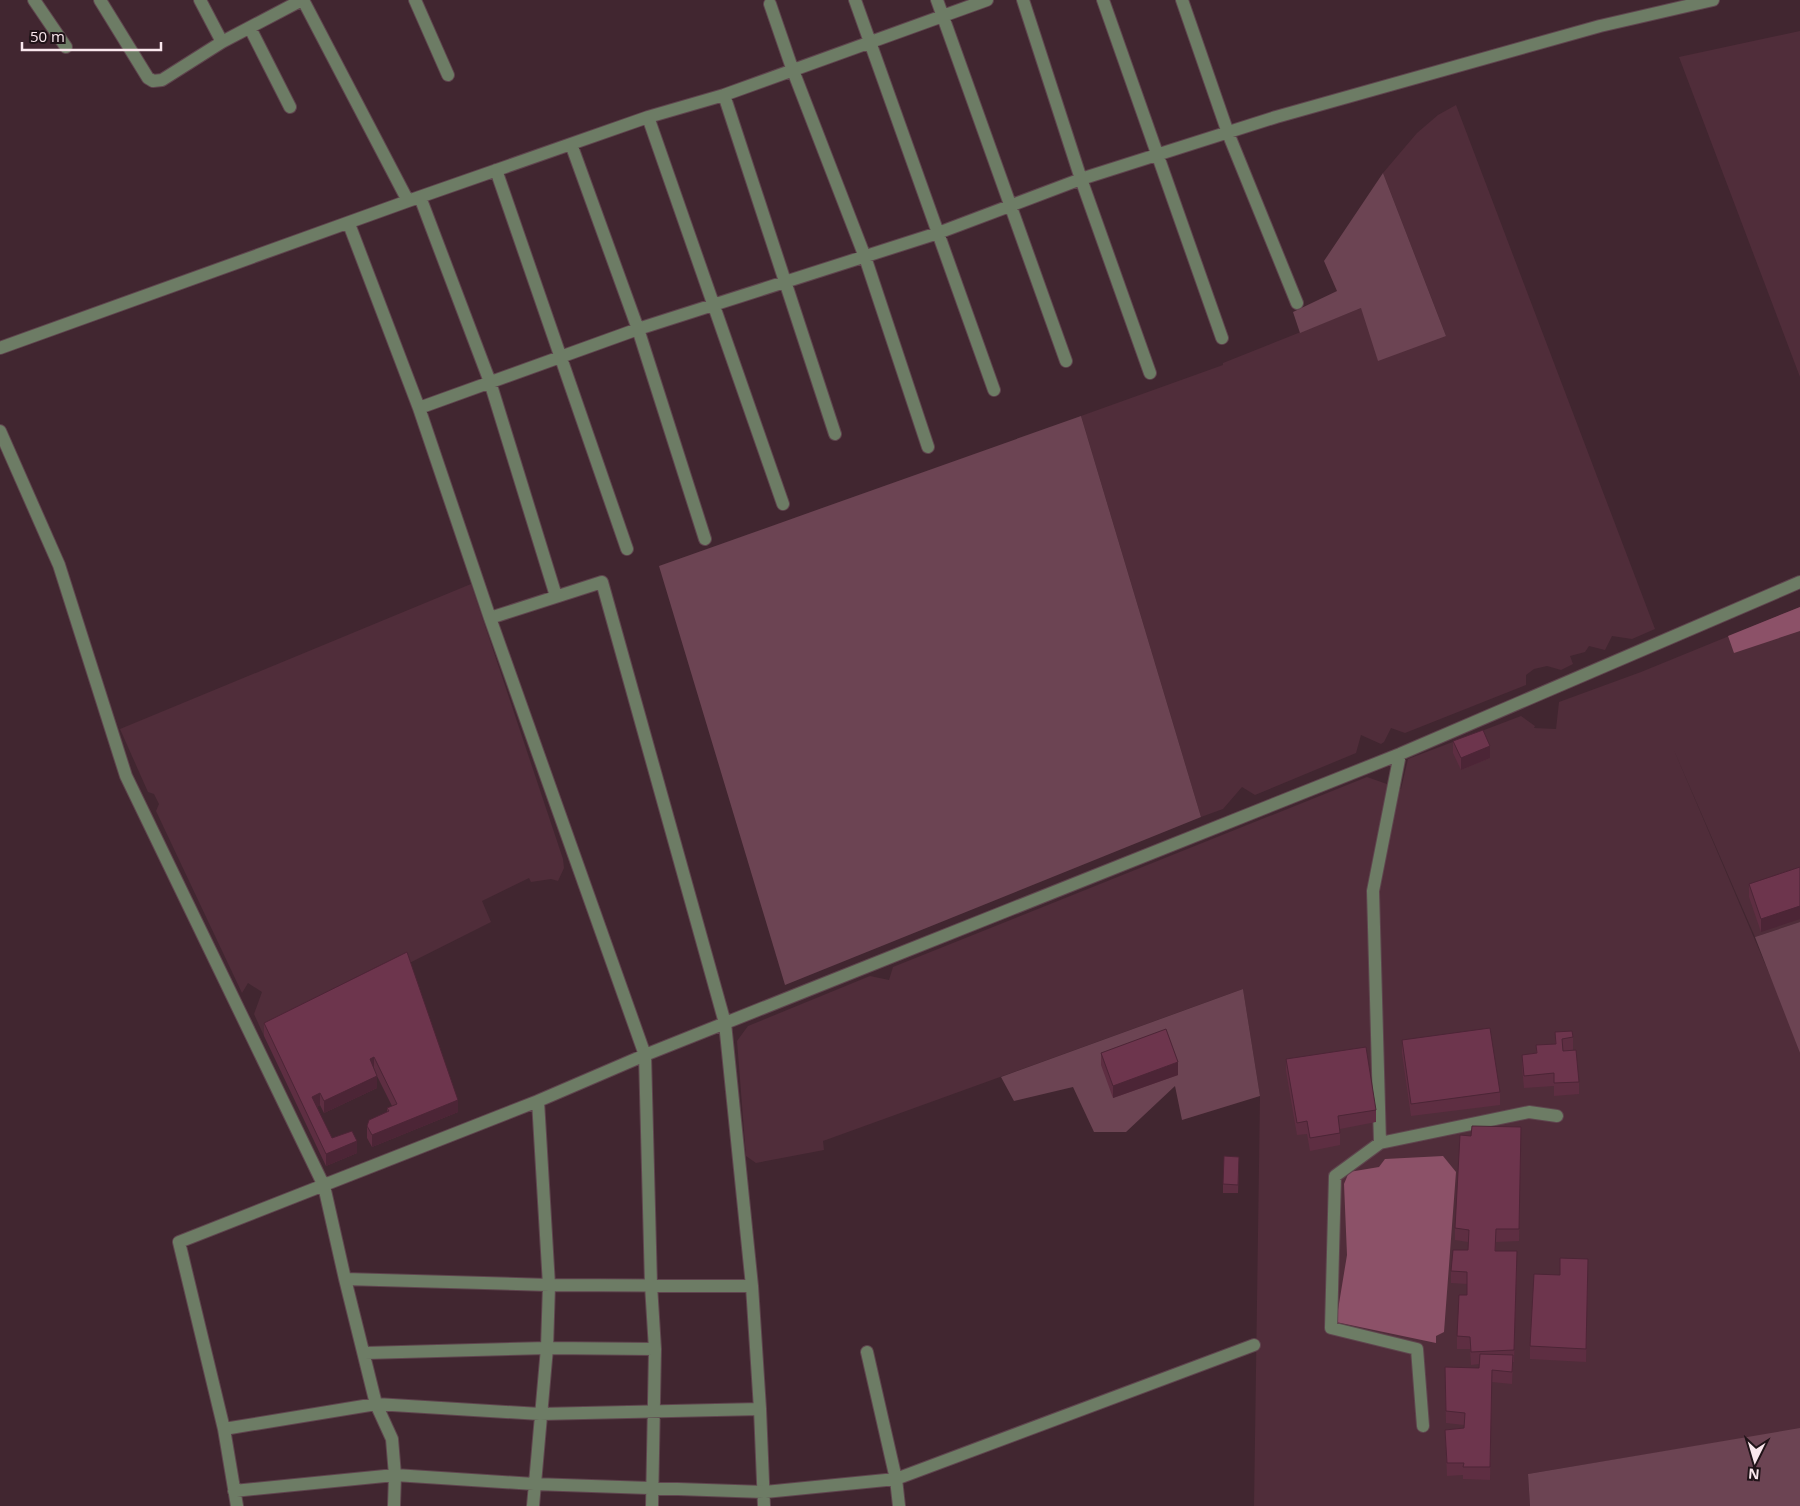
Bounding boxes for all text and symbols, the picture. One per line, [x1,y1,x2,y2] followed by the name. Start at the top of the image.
[22,20,161,52] scale bar
[30,26,65,46] text: 50 m
[1730,1436,1780,1486] north arrow
[1747,1464,1760,1484] text: N

